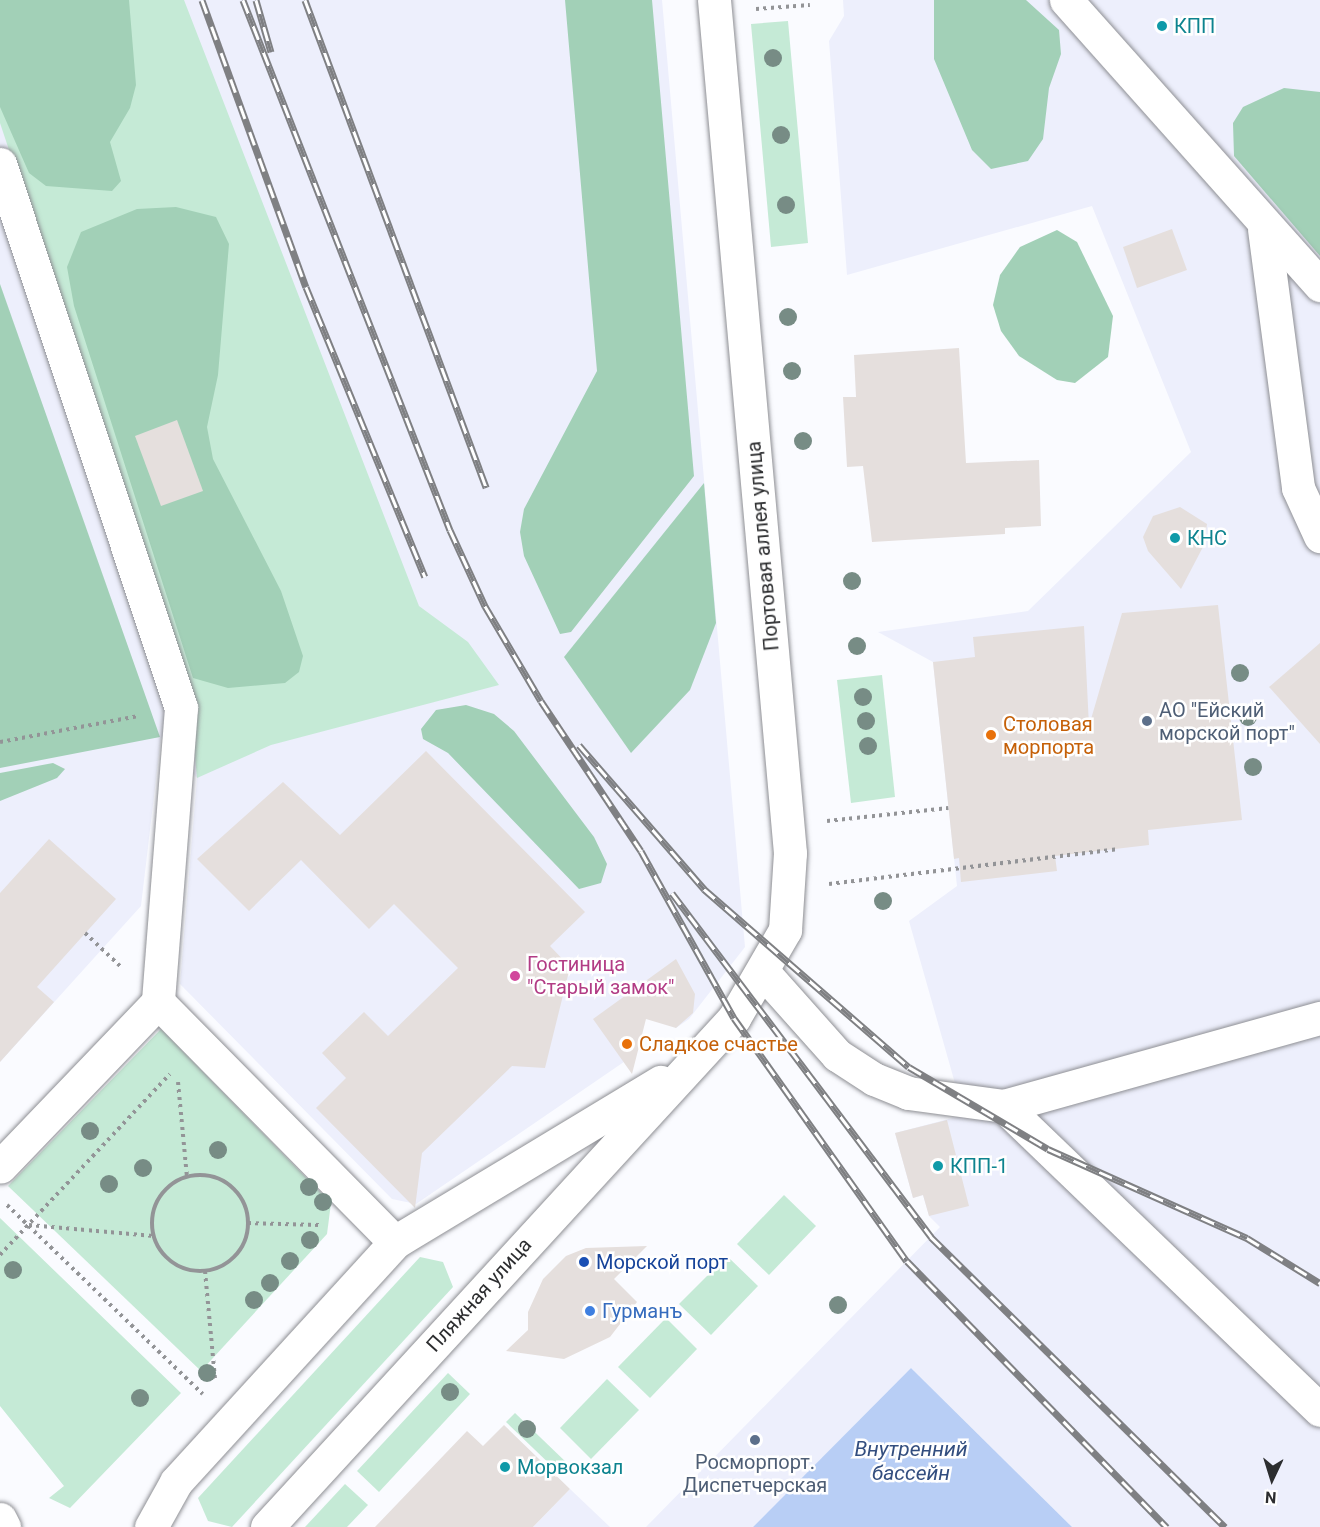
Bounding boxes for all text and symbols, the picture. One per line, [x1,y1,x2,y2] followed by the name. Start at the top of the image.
[1174,14,1215,38] place label: КПП
[1155,19,1169,33] marker: КПП
[742,440,784,652] street label: Портовая аллея улица
[1187,526,1227,550] place label: КНС
[1168,531,1182,545] marker: КНС
[1159,698,1295,745] place label: АО "Ейский морской порт"
[1003,712,1094,759] place label: Столовая морпорта
[1140,714,1154,728] marker: АО "Ейский морской порт"
[984,728,998,742] marker: Столовая морпорта
[527,952,675,999] place label: Гостиница "Старый замок"
[508,969,522,983] marker: Гостиница "Старый замок"
[639,1032,798,1056] place label: Сладкое счастье
[620,1037,634,1051] marker: Сладкое счастье
[950,1154,1008,1178] place label: КПП-1
[931,1159,945,1173] marker: КПП-1
[421,1233,537,1357] street label: Пляжная улица
[596,1250,728,1274] place label: Морской порт
[577,1255,591,1269] marker: Морской порт
[602,1299,682,1323] place label: Гурманъ
[583,1304,597,1318] marker: Гурманъ
[748,1433,762,1447] marker: Росморпорт. Диспетчерская
[854,1436,968,1486] water label: Внутренний бассейн
[1242,1449,1302,1509] north arrow
[683,1450,827,1497] place label: Росморпорт. Диспетчерская
[517,1455,623,1479] place label: Морвокзал
[498,1460,512,1474] marker: Морвокзал
[1264,1488,1277,1507] text: N

